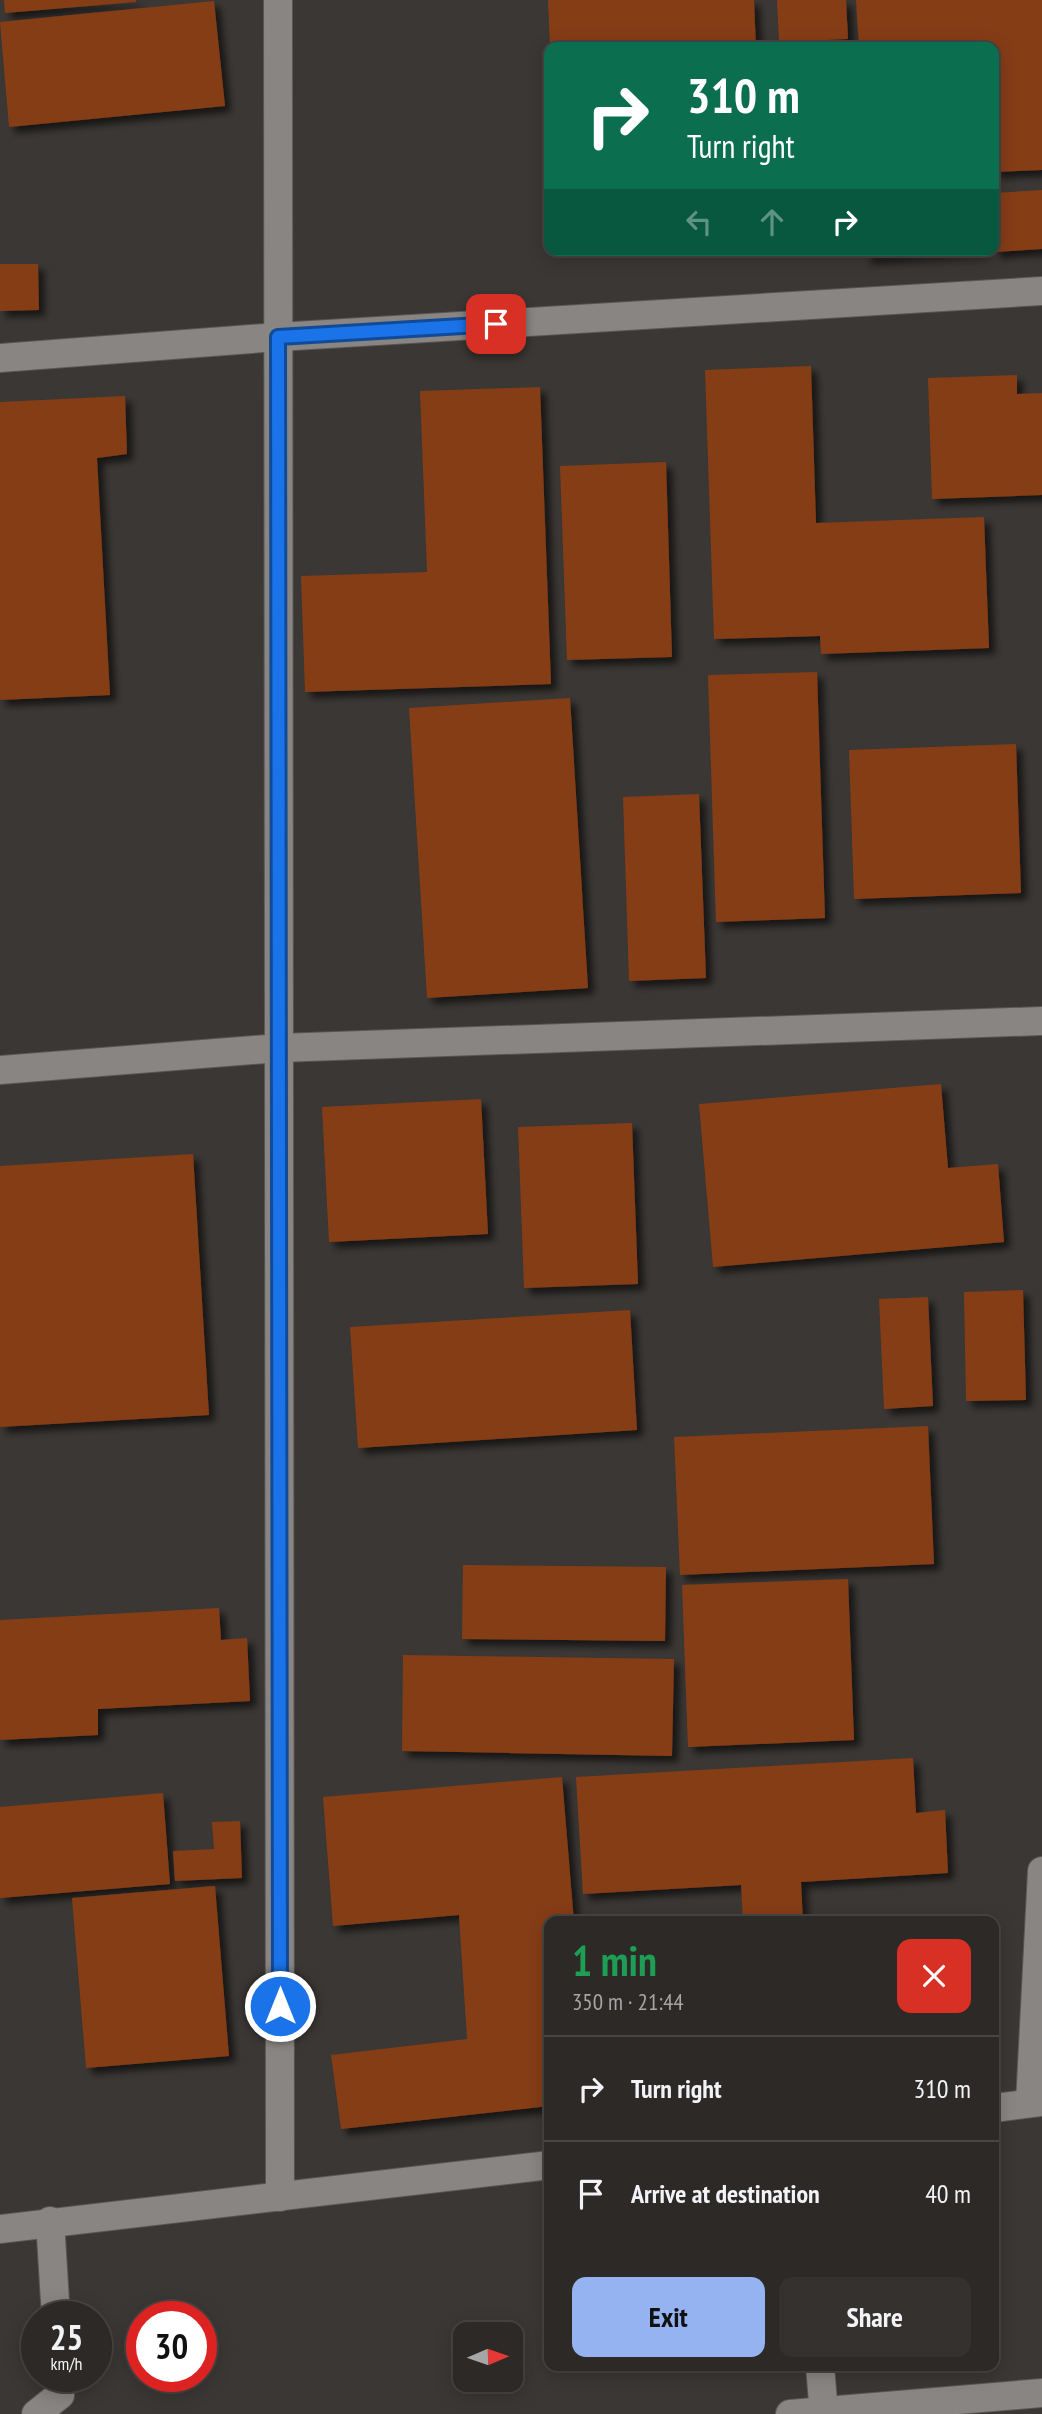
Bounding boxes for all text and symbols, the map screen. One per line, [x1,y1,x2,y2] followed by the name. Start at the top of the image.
[687,63,800,127] text: 310 m
[572,70,663,161] icon: right
[687,125,795,167] text: Turn right
[680,203,718,241] icon: left
[753,203,791,241] icon: ahead
[826,203,864,241] icon: right
[466,294,526,354] pin
[477,305,515,343] icon: arrive
[572,1933,657,1988] text: 1 min
[897,1939,971,2013] button: close
[243,1969,317,2043] position arrow
[572,1987,684,2016] text: 350 m · 21:44
[572,2070,610,2108] icon: right
[631,2072,722,2105] text: Turn right
[913,2072,971,2105] text: 310 m
[572,2175,610,2213] icon: arrive
[631,2177,820,2210] text: Arrive at destination
[925,2177,971,2210] text: 40 m
[572,2277,765,2357] button: Exit
[779,2277,971,2357] button: Share
[126,2301,217,2392] speed limit sign: 30
[50,2314,83,2360] text: 25
[453,2322,523,2392] north arrow
[453,2322,523,2392] map controls
[51,2352,82,2375] text: km/h

